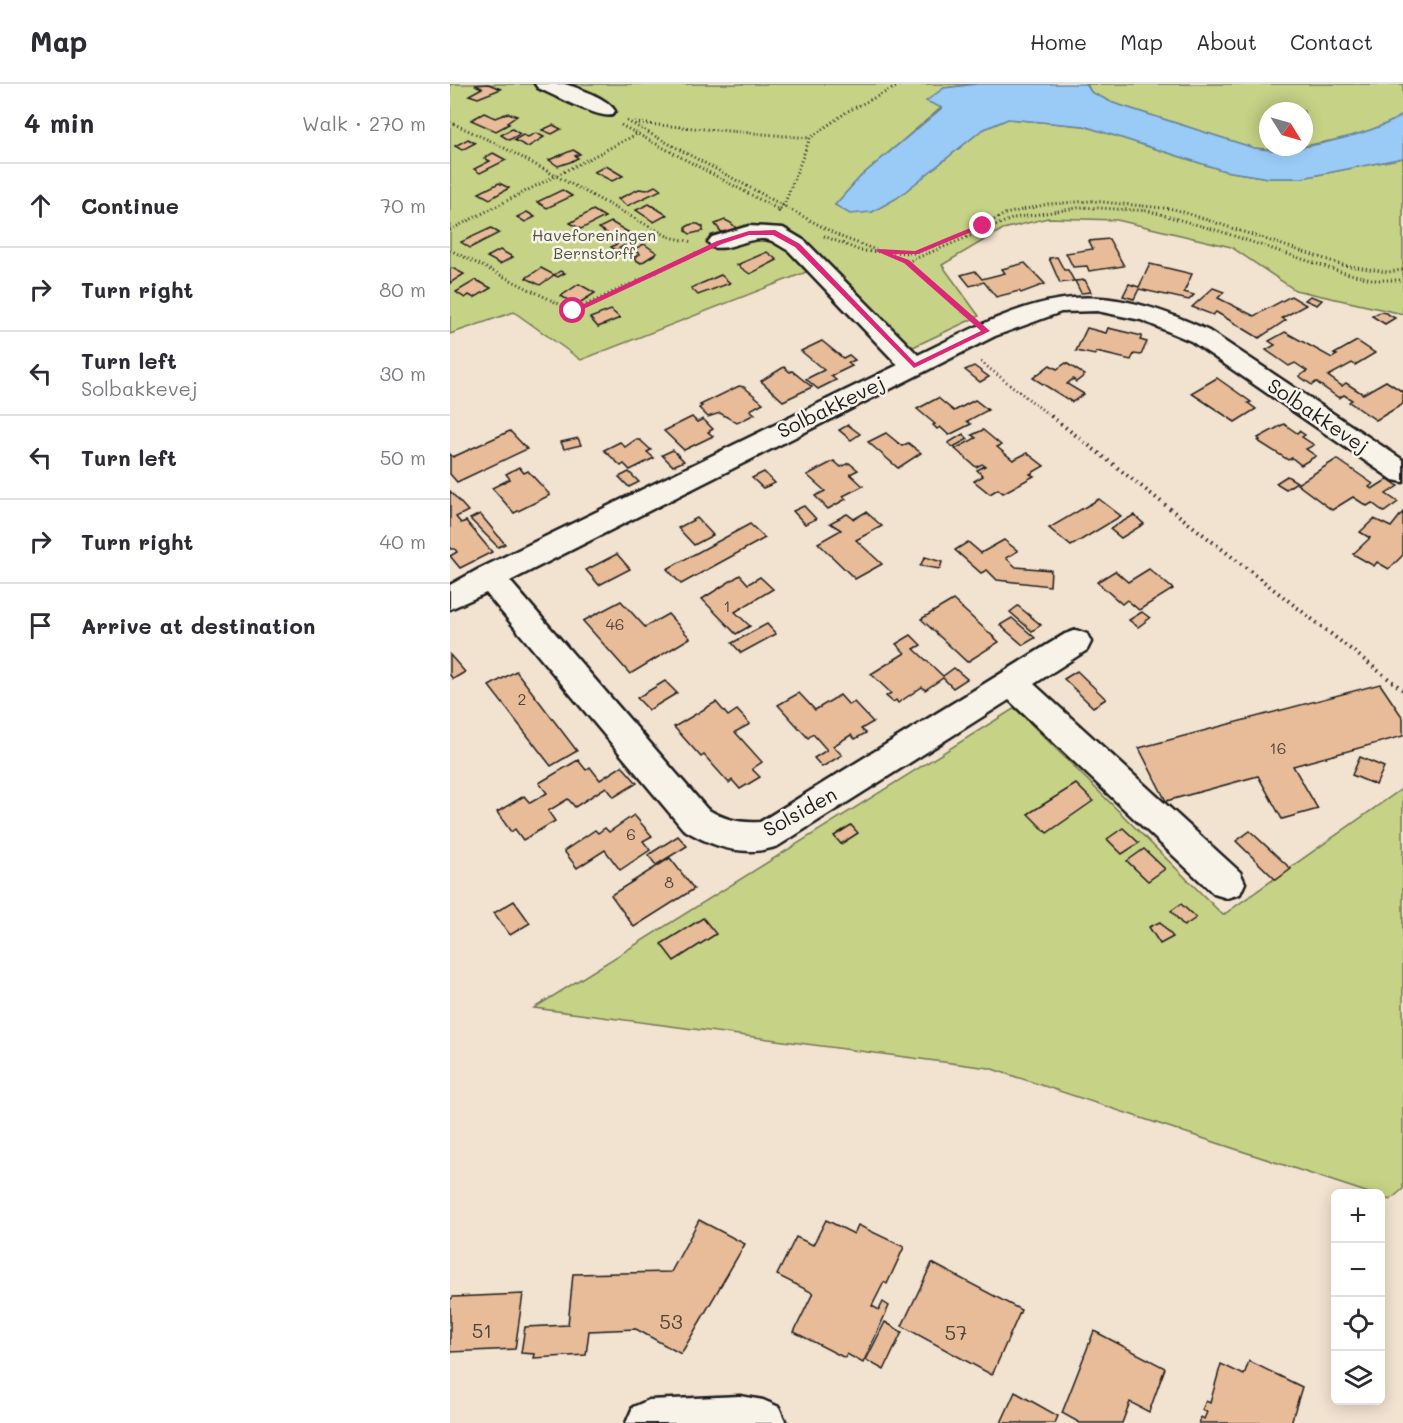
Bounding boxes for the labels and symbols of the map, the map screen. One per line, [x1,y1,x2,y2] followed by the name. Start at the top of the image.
[1259,102,1313,156] north arrow
[969,212,995,238] route end
[532,224,656,263] park label: Haveforeningen Bernstorff
[559,297,585,323] route start
[772,369,889,443] street label: Solbakkevej
[1263,372,1374,459] street label: Solbakkevej
[723,595,731,616] house number: 1
[605,613,625,634] house number: 46
[518,688,526,709] house number: 2
[1270,737,1286,758] house number: 16
[758,780,841,842] street label: Solsiden
[626,823,636,844] house number: 6
[664,871,674,892] house number: 8
[659,1308,683,1334] house number: 53
[472,1317,492,1343] house number: 51
[945,1319,967,1345] house number: 57

